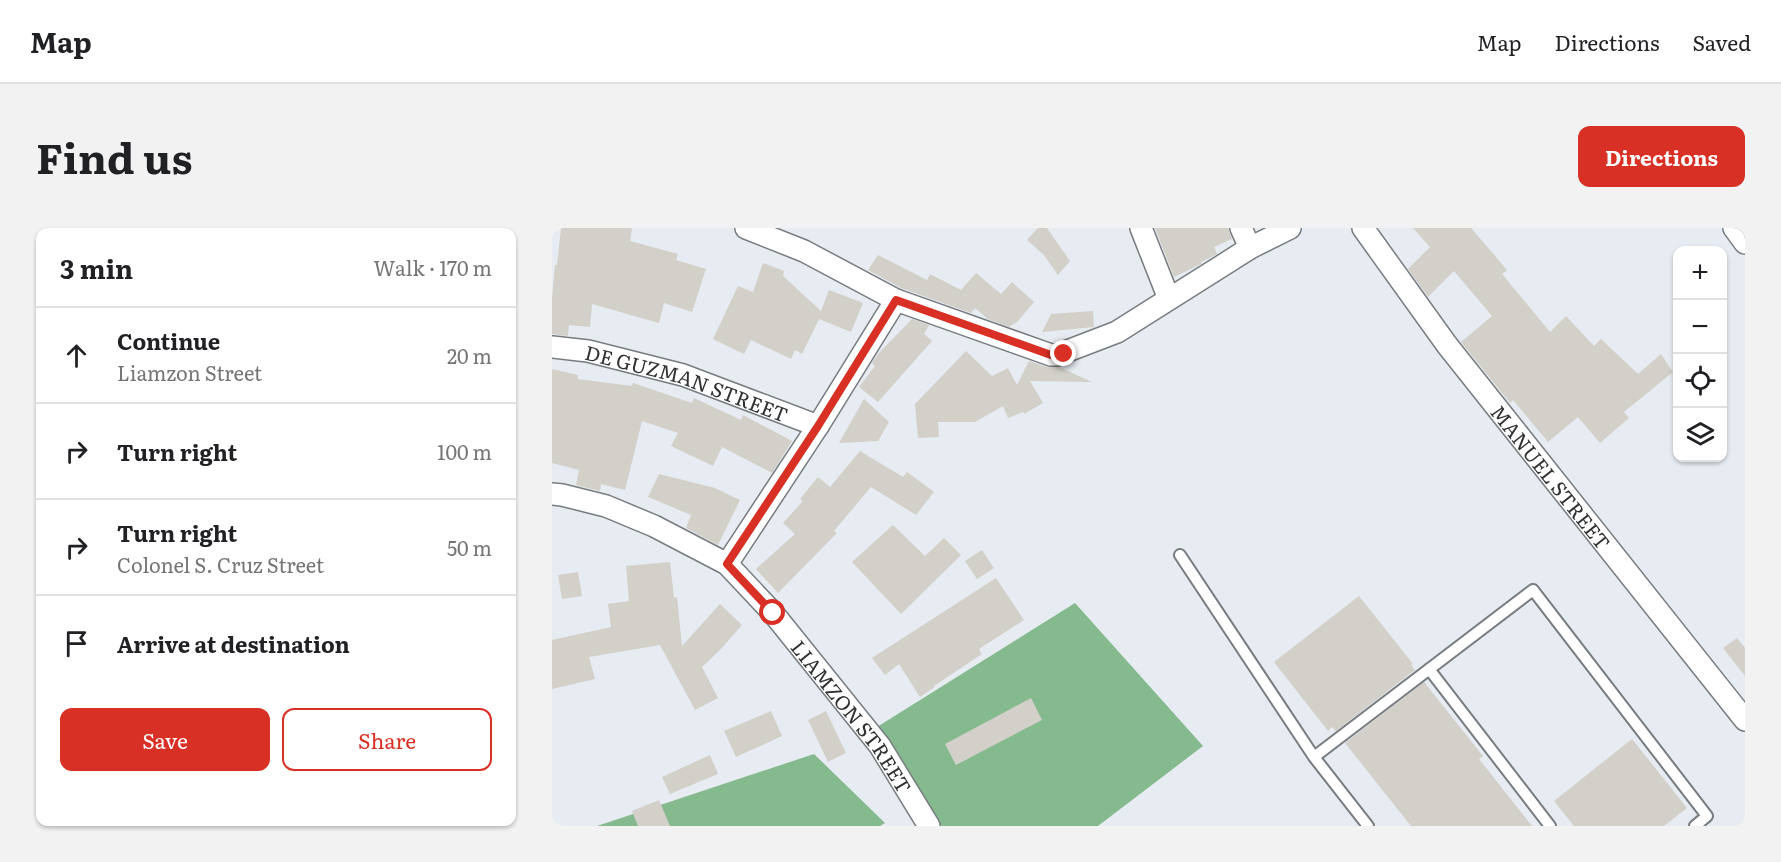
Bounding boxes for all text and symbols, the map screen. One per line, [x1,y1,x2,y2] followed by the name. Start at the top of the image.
[30,20,92,62] text: Map
[1477,26,1522,57] text: Map
[1555,26,1660,57] text: Directions
[1693,26,1751,57] text: Saved
[36,125,193,187] text: Find us
[1578,126,1745,187] button: Directions
[1673,246,1727,462] map controls
[1673,246,1727,300] button: +
[60,248,133,287] text: 3 min
[374,252,492,282] text: Walk · 170 m
[1673,300,1727,354] button: −
[117,324,220,357] text: Continue
[582,336,793,429] street label: DE GUZMAN STREET
[60,339,93,372] icon: ahead
[447,340,492,370] text: 20 m
[1050,340,1076,366] route end
[1673,354,1727,408] button: locate
[117,357,262,387] text: Liamzon Street
[1484,398,1619,555] street label: MANUEL STREET
[1673,408,1727,462] button: layers
[60,435,93,468] icon: right
[117,435,237,468] text: Turn right
[437,436,492,466] text: 100 m
[117,516,237,549] text: Turn right
[60,531,93,564] icon: right
[447,532,492,562] text: 50 m
[117,549,324,579] text: Colonel S. Cruz Street
[759,599,785,625] route start
[60,627,93,660] icon: arrive
[117,627,350,660] text: Arrive at destination
[785,633,920,798] street label: LIAMZON STREET
[60,708,270,771] button: Save
[282,708,492,771] button: Share

